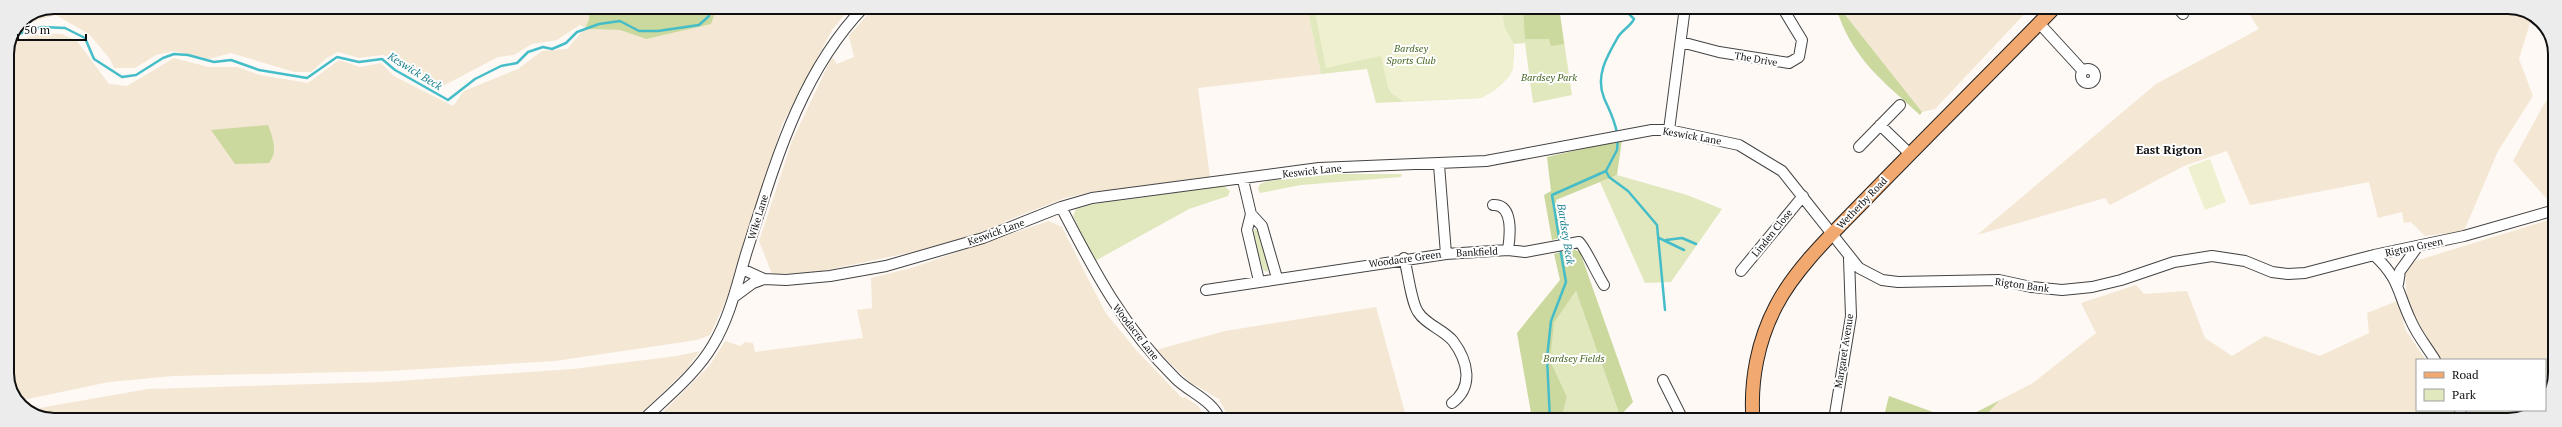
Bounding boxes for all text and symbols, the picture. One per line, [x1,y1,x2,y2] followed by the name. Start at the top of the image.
[18,16,86,42] scale bar
[24,22,51,37] text: 50 m
[1386,42,1436,67] park label: Bardsey Sports Club
[384,48,445,94] water label: Keswick Beck
[1734,49,1778,69] street label: The Drive
[1520,71,1577,84] park label: Bardsey Park
[1662,124,1722,148] street label: Keswick Lane
[2136,142,2202,157] district label: East Rigton
[1282,161,1342,181] street label: Keswick Lane
[1834,174,1890,232] street label: Wetherby Road
[745,193,771,241] street label: Wike Lane
[1554,201,1578,266] water label: Bardsey Beck
[1749,206,1795,260] street label: Linden Close
[966,216,1026,248] street label: Keswick Lane
[2384,235,2444,259] street label: Rigton Green
[1456,244,1499,260] street label: Bankfield
[1368,247,1442,271] street label: Woodacre Green
[1994,275,2051,295] street label: Rigton Bank
[1110,301,1162,363] street label: Woodacre Lane
[1832,313,1856,389] street label: Margaret Avenue
[1542,352,1605,365] park label: Bardsey Fields
[2416,359,2546,411] legend
[2452,367,2479,382] text: Road
[2452,387,2477,402] text: Park

